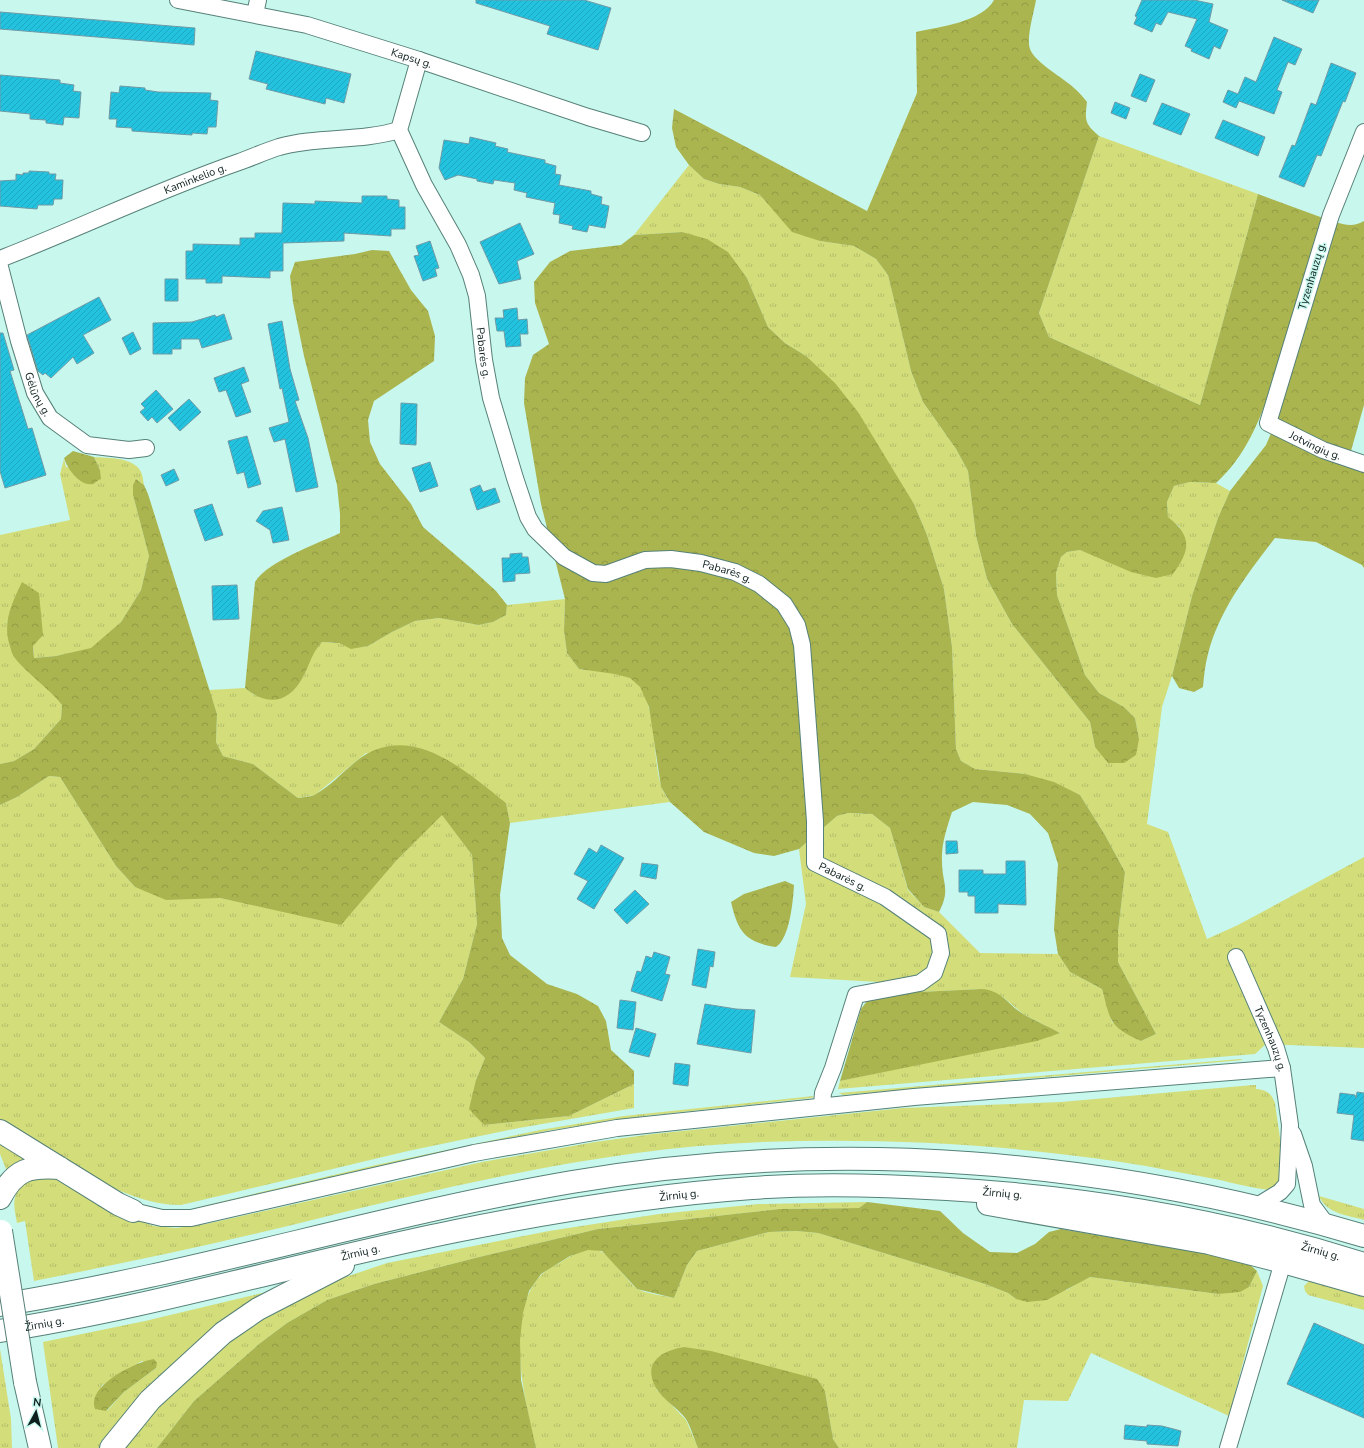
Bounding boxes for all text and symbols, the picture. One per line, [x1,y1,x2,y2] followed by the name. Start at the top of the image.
[389,44,434,71] street label: Kapsų g.
[161,160,228,197] street label: Kaminkelio g.
[1295,240,1329,312] street label: Tyzenhauzų g.
[473,326,495,380] street label: Pabarės g.
[21,370,55,419] street label: Gėlūnų g.
[1286,427,1343,463] street label: Jotvingių g.
[701,556,755,587] street label: Pabarės g.
[816,858,869,894] street label: Pabarės g.
[1251,1003,1290,1073] street label: Tyzenhauzų g.
[982,1183,1023,1202] street label: Žirnių g.
[658,1185,700,1204] street label: Žirnių g.
[1300,1237,1342,1264] street label: Žirnių g.
[339,1240,381,1264] street label: Žirnių g.
[23,1313,65,1334] street label: Žirnių g.
[16,1392,56,1432] north arrow
[32,1395,42,1411] text: N

